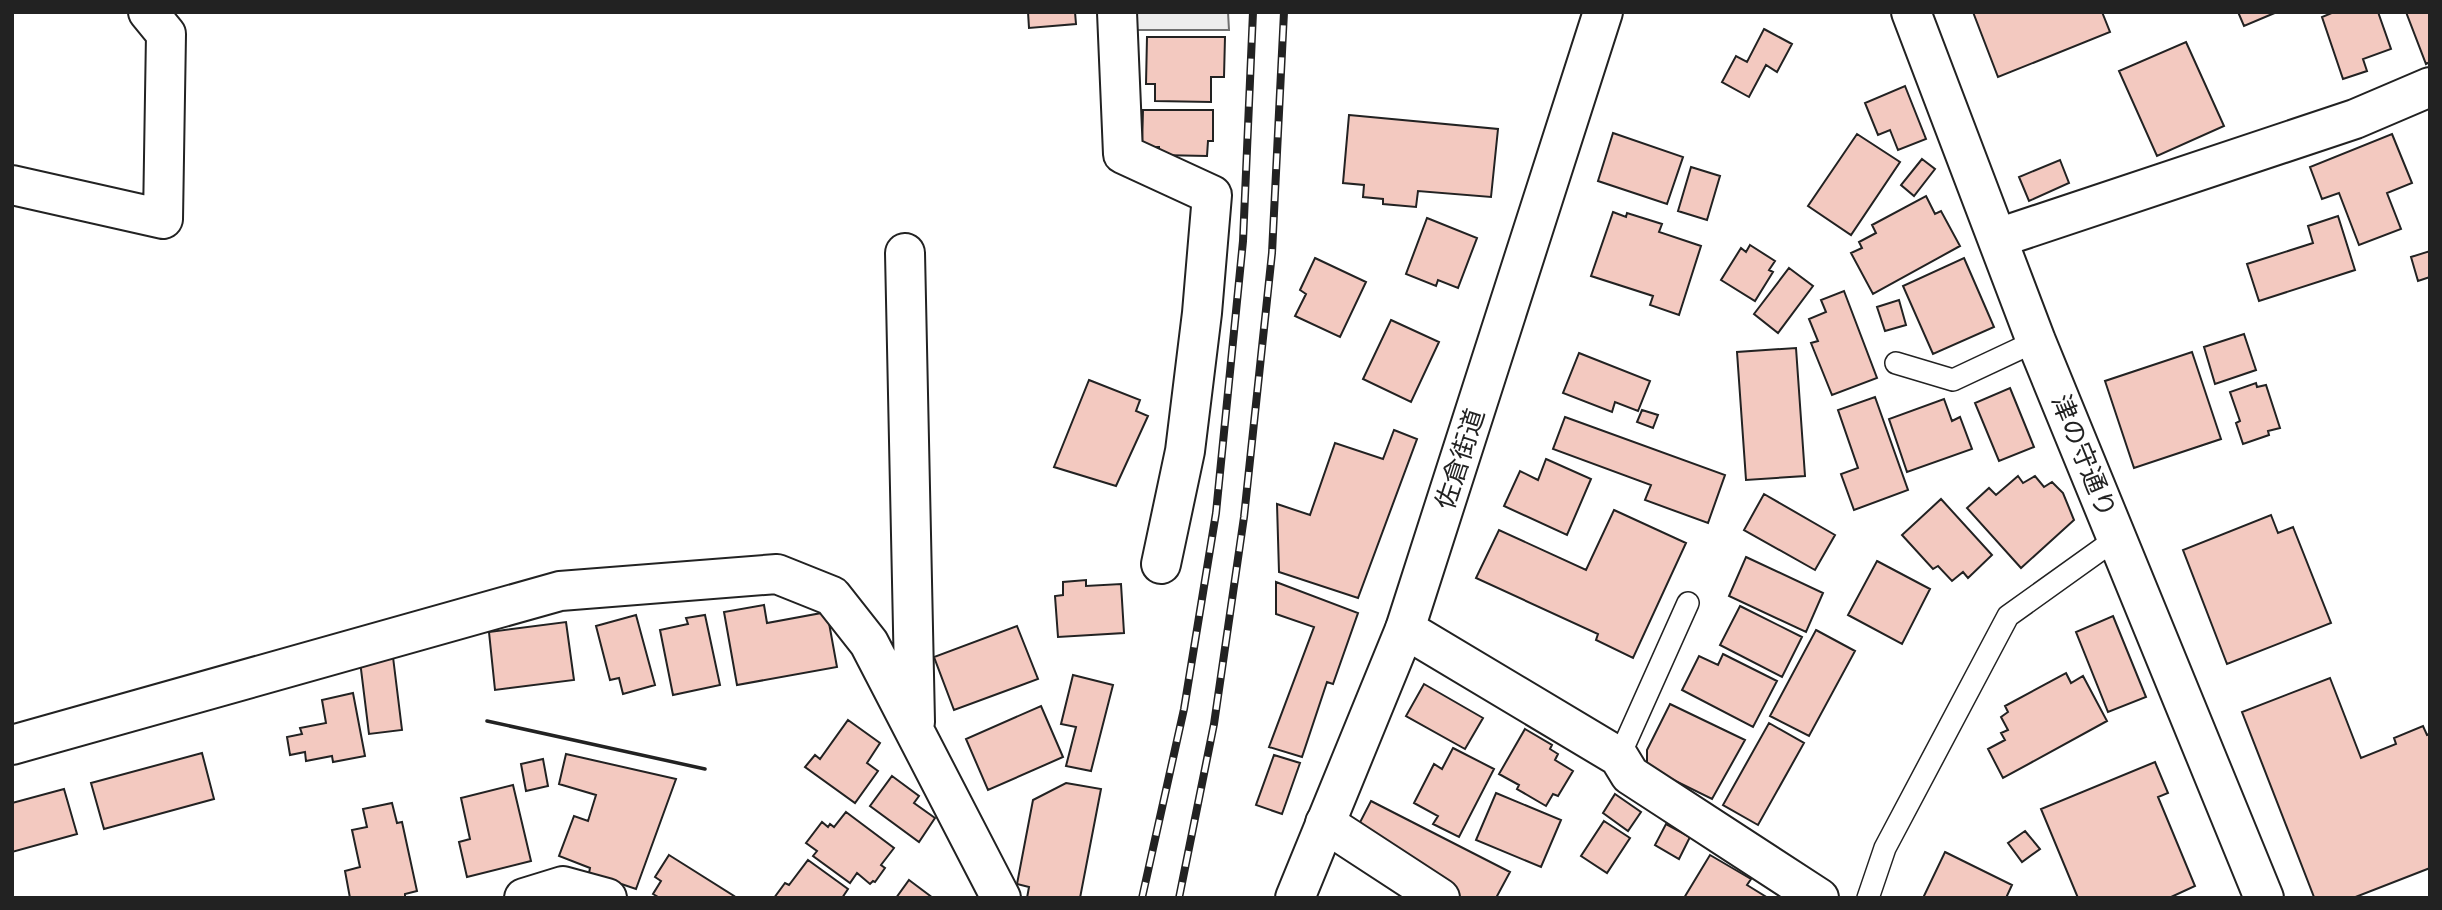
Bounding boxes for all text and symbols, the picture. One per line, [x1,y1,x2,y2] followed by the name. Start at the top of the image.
[2045,390,2123,522] street label: 津の守通り
[1429,405,1491,513] street label: 佐倉街道

